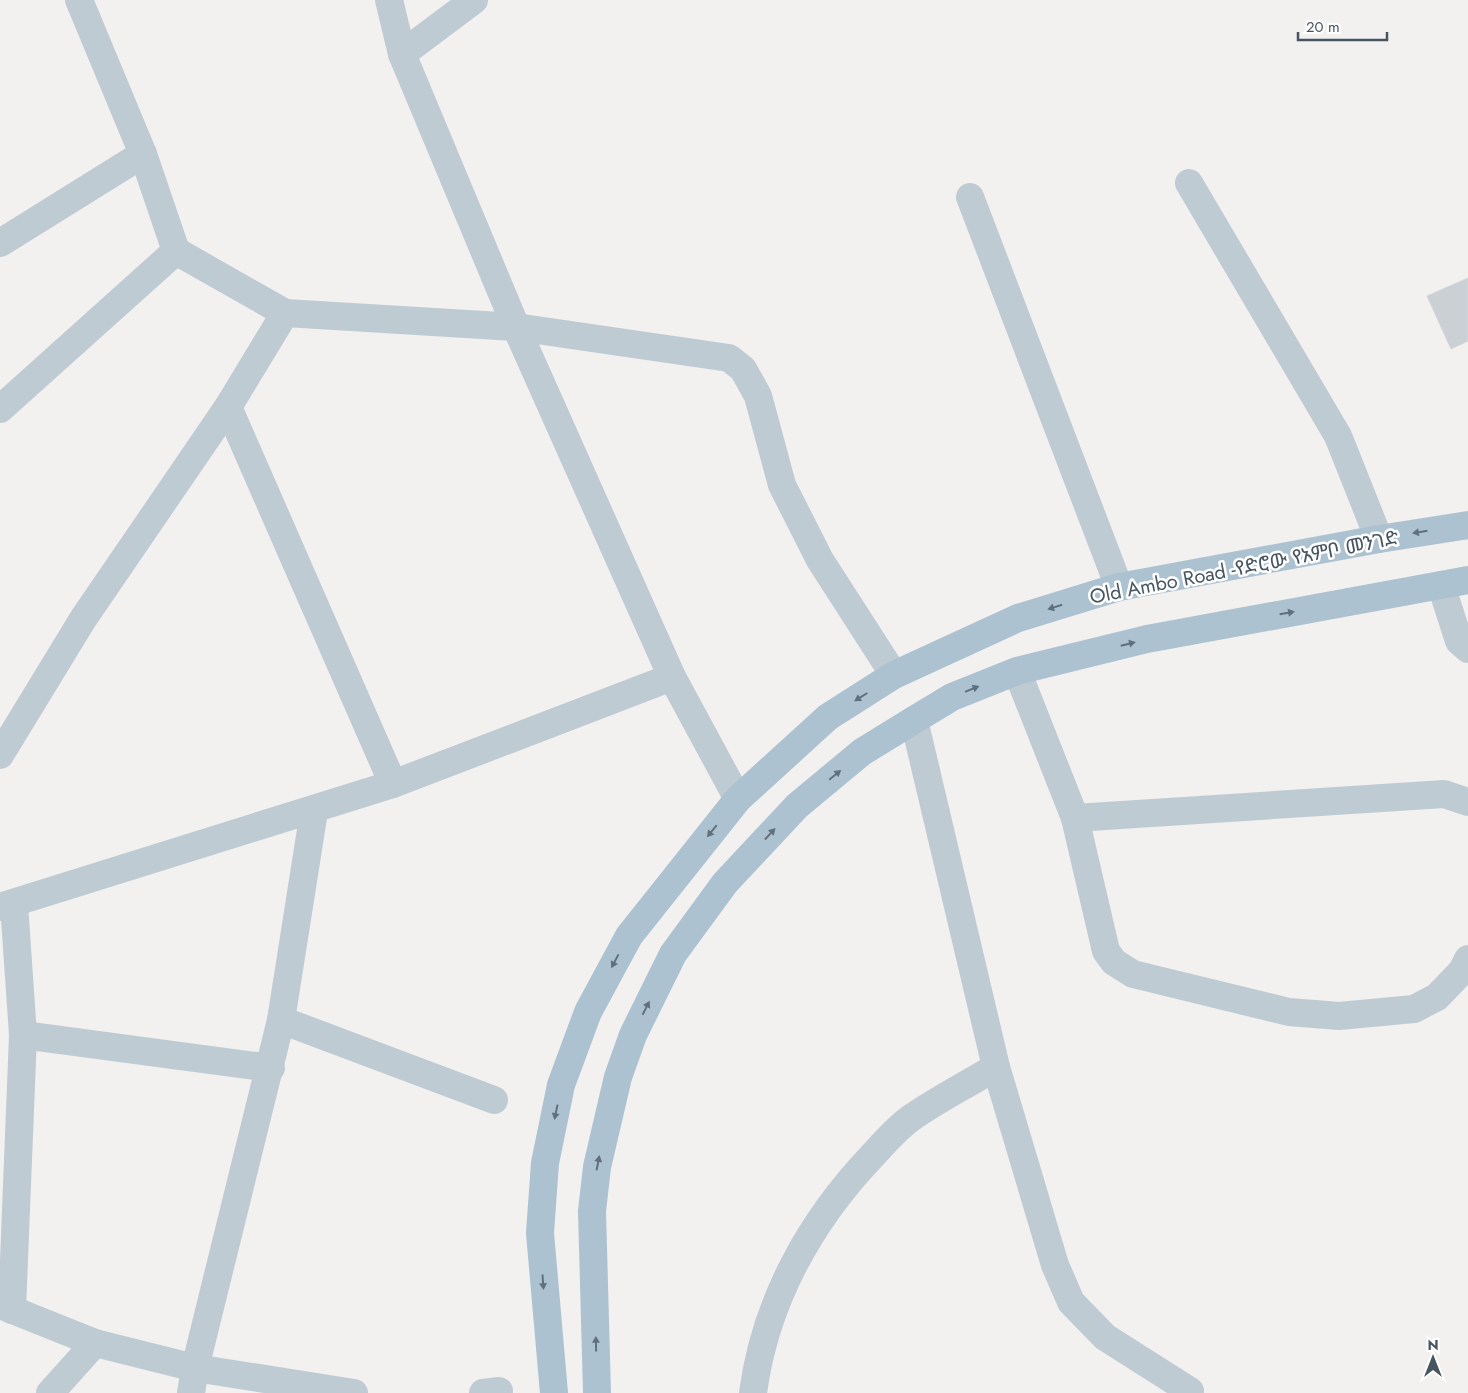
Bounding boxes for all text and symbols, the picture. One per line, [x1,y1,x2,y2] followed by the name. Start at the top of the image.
[1298,10,1387,42] scale bar
[1306,16,1340,38] text: 20 m
[1087,523,1401,612] street label: Old Ambo Road -የድሮው የአምቦ መንገድ
[1411,529,1427,537] one-way arrow
[1048,603,1063,611] one-way arrow
[1280,609,1295,617] one-way arrow
[1120,639,1135,647] one-way arrow
[965,685,980,693] one-way arrow
[854,692,867,701] one-way arrow
[828,769,841,780] one-way arrow
[706,824,717,837] one-way arrow
[764,829,776,841] one-way arrow
[611,954,619,969] one-way arrow
[642,1001,650,1016] one-way arrow
[551,1104,559,1120] one-way arrow
[594,1155,602,1171] one-way arrow
[540,1274,548,1290] one-way arrow
[1408,1333,1458,1383] north arrow
[1427,1335,1439,1355] text: N
[592,1336,600,1352] one-way arrow

